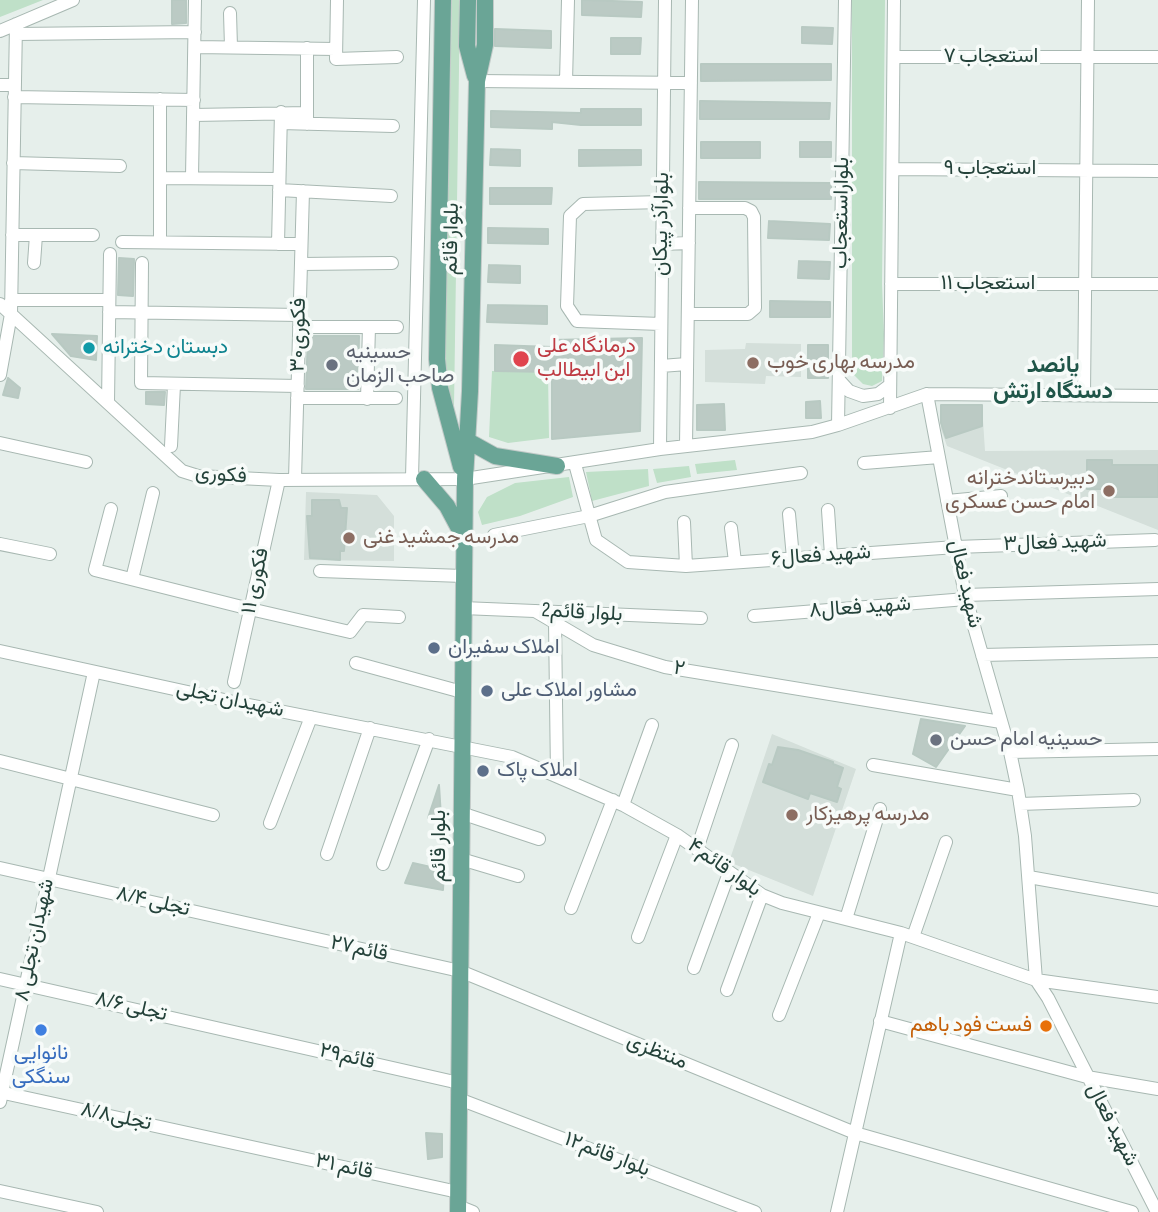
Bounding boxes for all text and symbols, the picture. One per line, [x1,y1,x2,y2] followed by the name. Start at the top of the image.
[944,44,1038,70] street label: استعجاب ۷
[944,156,1036,182] street label: استعجاب ۹
[828,157,856,269] street label: بلواراستعجاب
[648,172,676,276] street label: بلوارآذر پیکان
[439,203,465,275] street label: بلوار قائم
[941,271,1035,297] street label: استعجاب ۱۱
[286,298,312,372] street label: فکوری۳۰
[537,334,636,384] place label: درمانگاه علی ابن ابیطالب
[103,335,228,361] place label: دبستان دخترانه
[81,340,97,356] marker: دبستان دخترانه
[346,340,454,390] place label: حسینیه صاحب الزمان
[511,349,531,369] marker: درمانگاه علی ابن ابیطالب
[767,350,915,376] place label: مدرسه بهاری خوب
[993,352,1113,406] district label: پانصد دستگاه ارتش
[745,355,761,371] marker: مدرسه بهاری خوب
[324,357,340,373] marker: حسینیه صاحب الزمان
[194,460,248,490] street label: فکوری
[945,466,1095,516] place label: دبیرستاندخترانه امام حسن عسکری
[1101,483,1117,499] marker: دبیرستاندخترانه امام حسن عسکری
[363,525,519,551] place label: مدرسه جمشید غنی
[1003,529,1107,557] street label: شهید فعال۳
[341,530,357,546] marker: مدرسه جمشید غنی
[943,537,987,631] street label: شهید فعال
[770,540,872,572] street label: شهید فعال۶
[237,546,275,616] street label: فکوری ۱۱
[808,592,912,624] street label: شهید فعال۸
[541,598,623,628] street label: 2بلوار قائم
[448,635,560,661] place label: املاک سفیران
[426,640,442,656] marker: املاک سفیران
[671,656,687,682] street label: ۲
[174,676,286,724] street label: شهیدان تجلی
[501,678,637,704] place label: مشاور املاک علی
[479,683,495,699] marker: مشاور املاک علی
[950,727,1103,753] place label: حسینیه امام حسن
[928,732,944,748] marker: حسینیه امام حسن
[497,758,578,784] place label: املاک پاک
[475,763,491,779] marker: املاک پاک
[806,802,930,828] place label: مدرسه پرهیزکار
[784,807,800,823] marker: مدرسه پرهیزکار
[427,810,453,882] street label: بلوار قائم
[682,833,766,903] street label: بلوار قائم۴
[10,876,60,1004] street label: شهیدان تجلی ۸
[114,881,192,923] street label: ۸/۴ تجلی
[328,931,390,967] street label: قائم۲۷
[93,987,169,1027] street label: تجلی ۸/۶
[910,1013,1032,1039] place label: فست فود باهم
[1038,1018,1054,1034] marker: فست فود باهم
[33,1022,49,1038] marker: نانوایی سنگکی
[623,1029,691,1075] street label: منتظزی
[317,1038,377,1076] street label: قائم۲۹
[12,1041,70,1091] place label: نانوایی سنگکی
[1080,1079,1144,1171] street label: شهید فعال
[78,1097,154,1137] street label: تجلی۸/۸
[561,1127,653,1183] street label: بلوار قائم۱۲
[313,1149,375,1185] street label: قائم ۳۱

